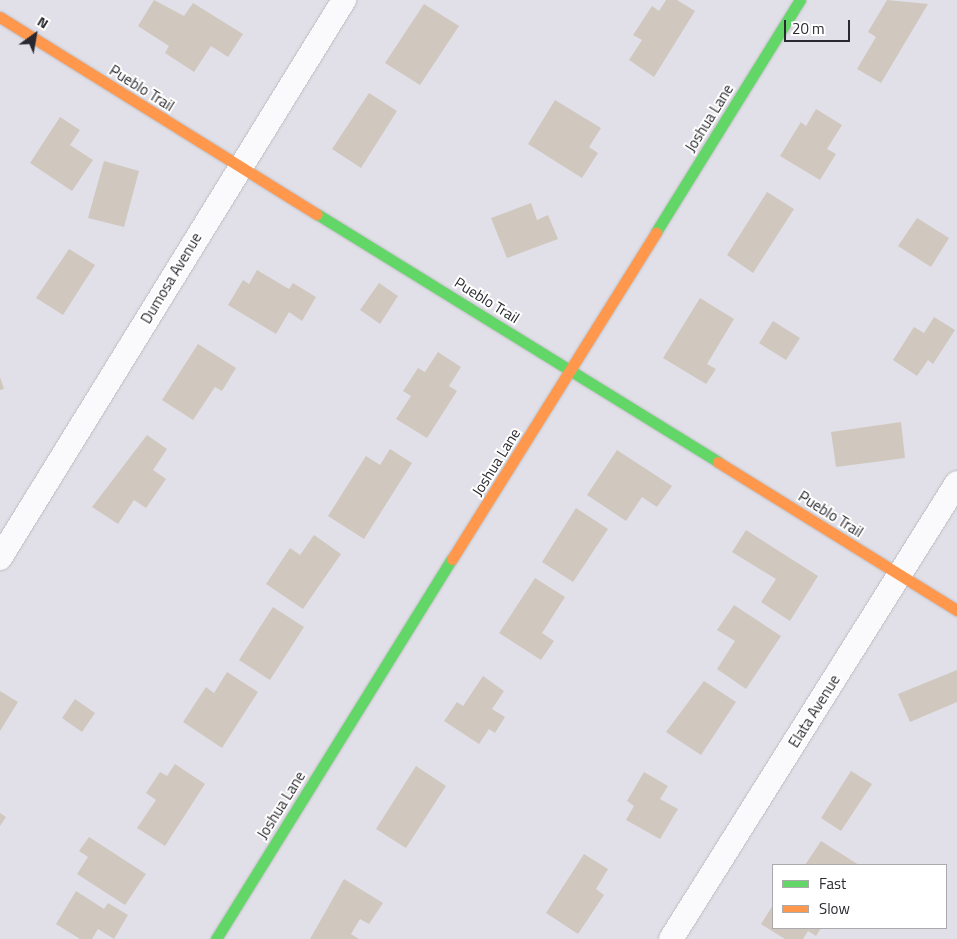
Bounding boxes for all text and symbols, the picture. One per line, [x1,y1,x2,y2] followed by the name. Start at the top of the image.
[10,10,60,60] north arrow
[34,10,53,33] text: N
[787,10,853,42] scale bar
[792,17,825,40] text: 20 m
[106,61,178,115] street label: Pueblo Trail
[681,81,737,155] street label: Joshua Lane
[137,229,205,327] street label: Dumosa Avenue
[451,273,523,327] street label: Pueblo Trail
[468,425,524,499] street label: Joshua Lane
[795,487,867,541] street label: Pueblo Trail
[785,671,843,751] street label: Elata Avenue
[253,768,309,842] street label: Joshua Lane
[772,864,947,929] legend
[819,872,846,895] text: Fast
[819,897,850,920] text: Slow

